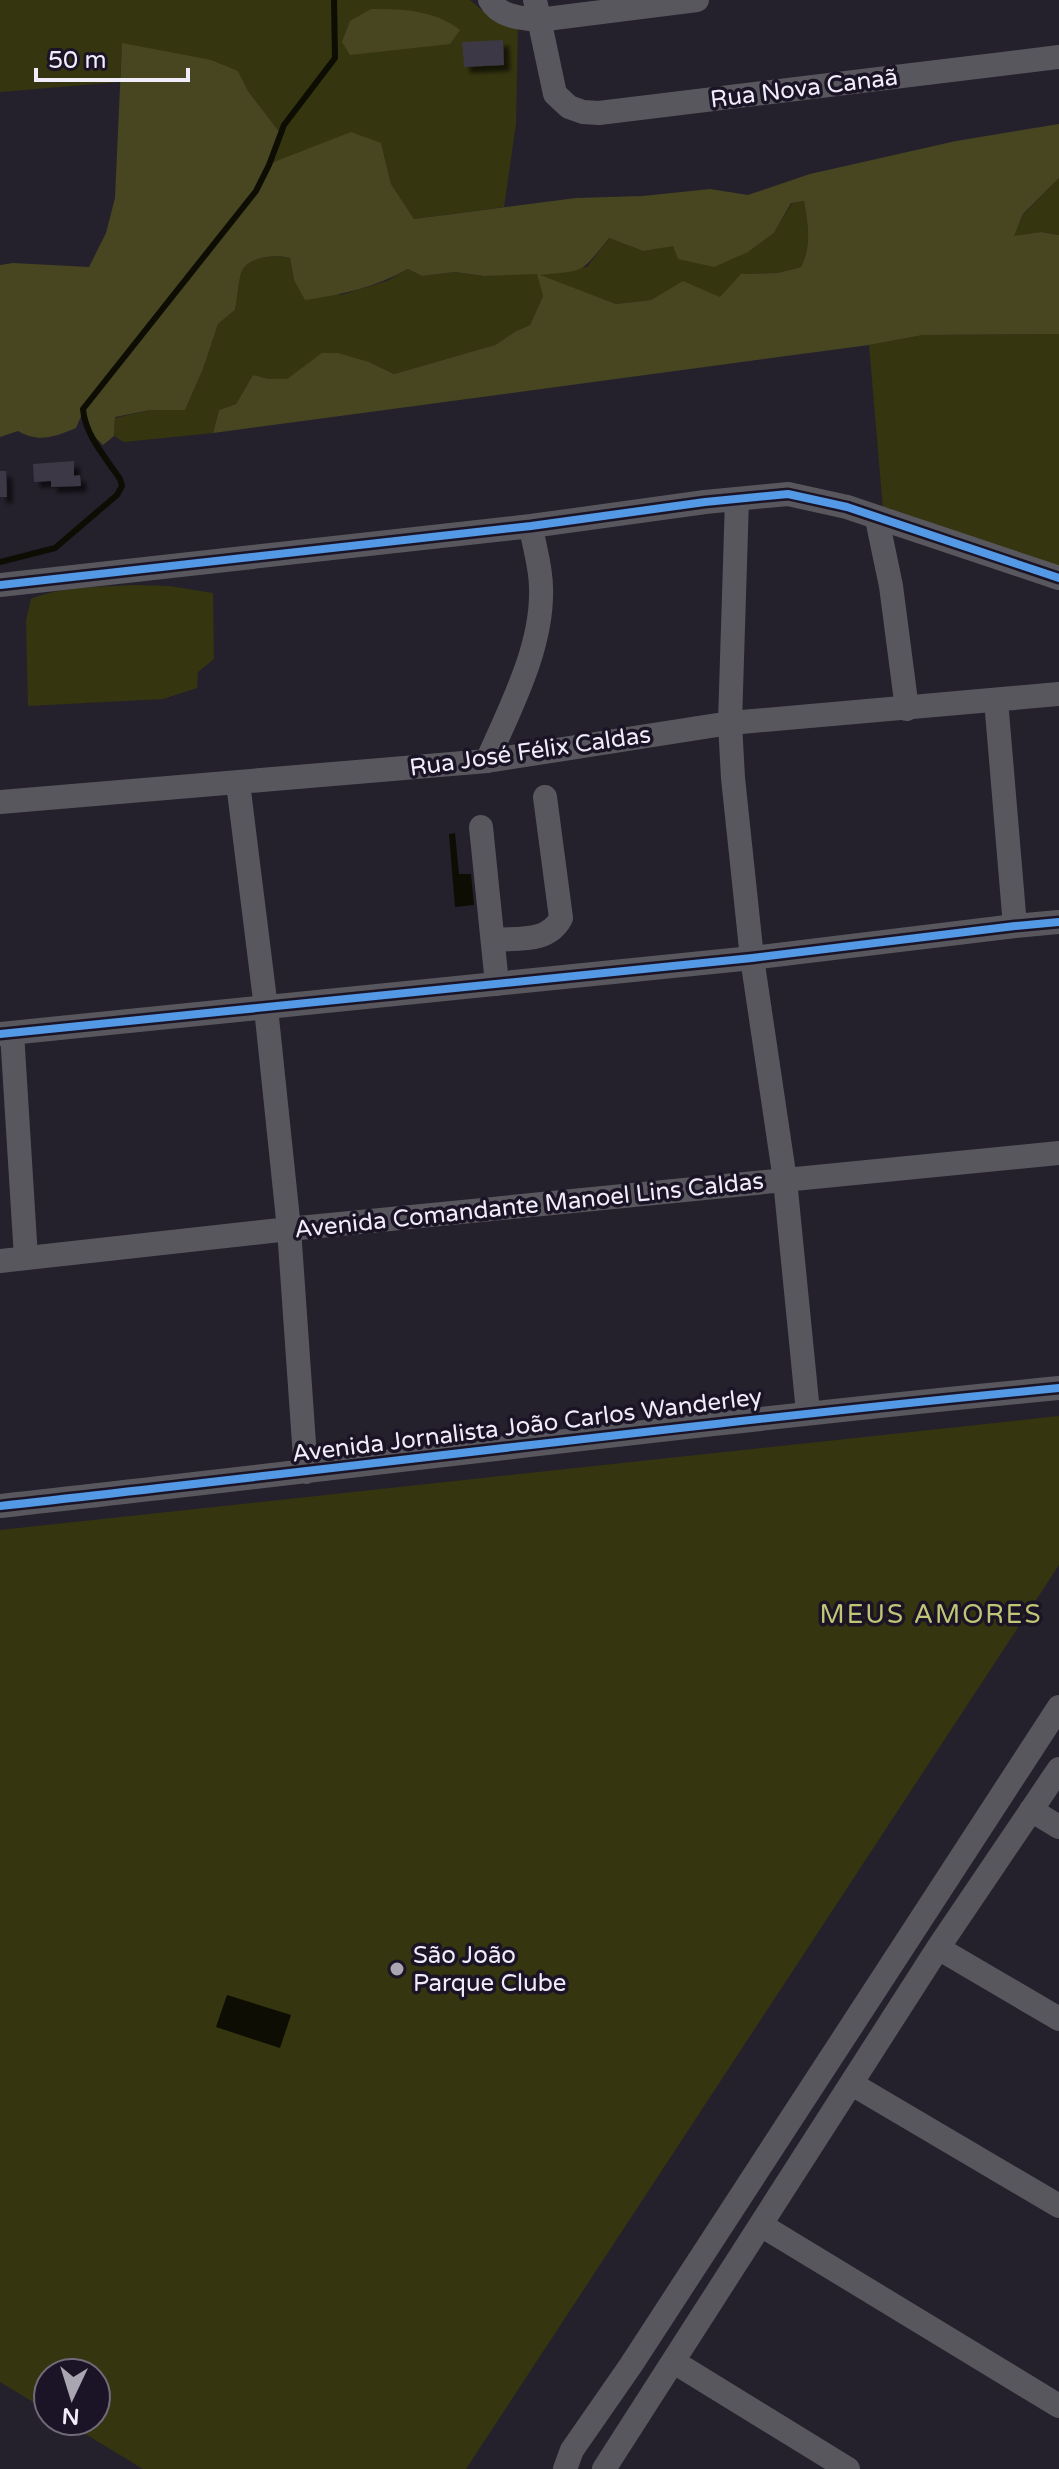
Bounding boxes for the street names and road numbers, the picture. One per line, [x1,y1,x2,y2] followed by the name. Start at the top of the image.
[709,63,900,114] street label: Rua Nova Canaã
[408,720,653,783] street label: Rua José Félix Caldas
[293,1166,765,1245] street label: Avenida Comandante Manoel Lins Caldas
[290,1382,764,1469] street label: Avenida Jornalista João Carlos Wanderley

